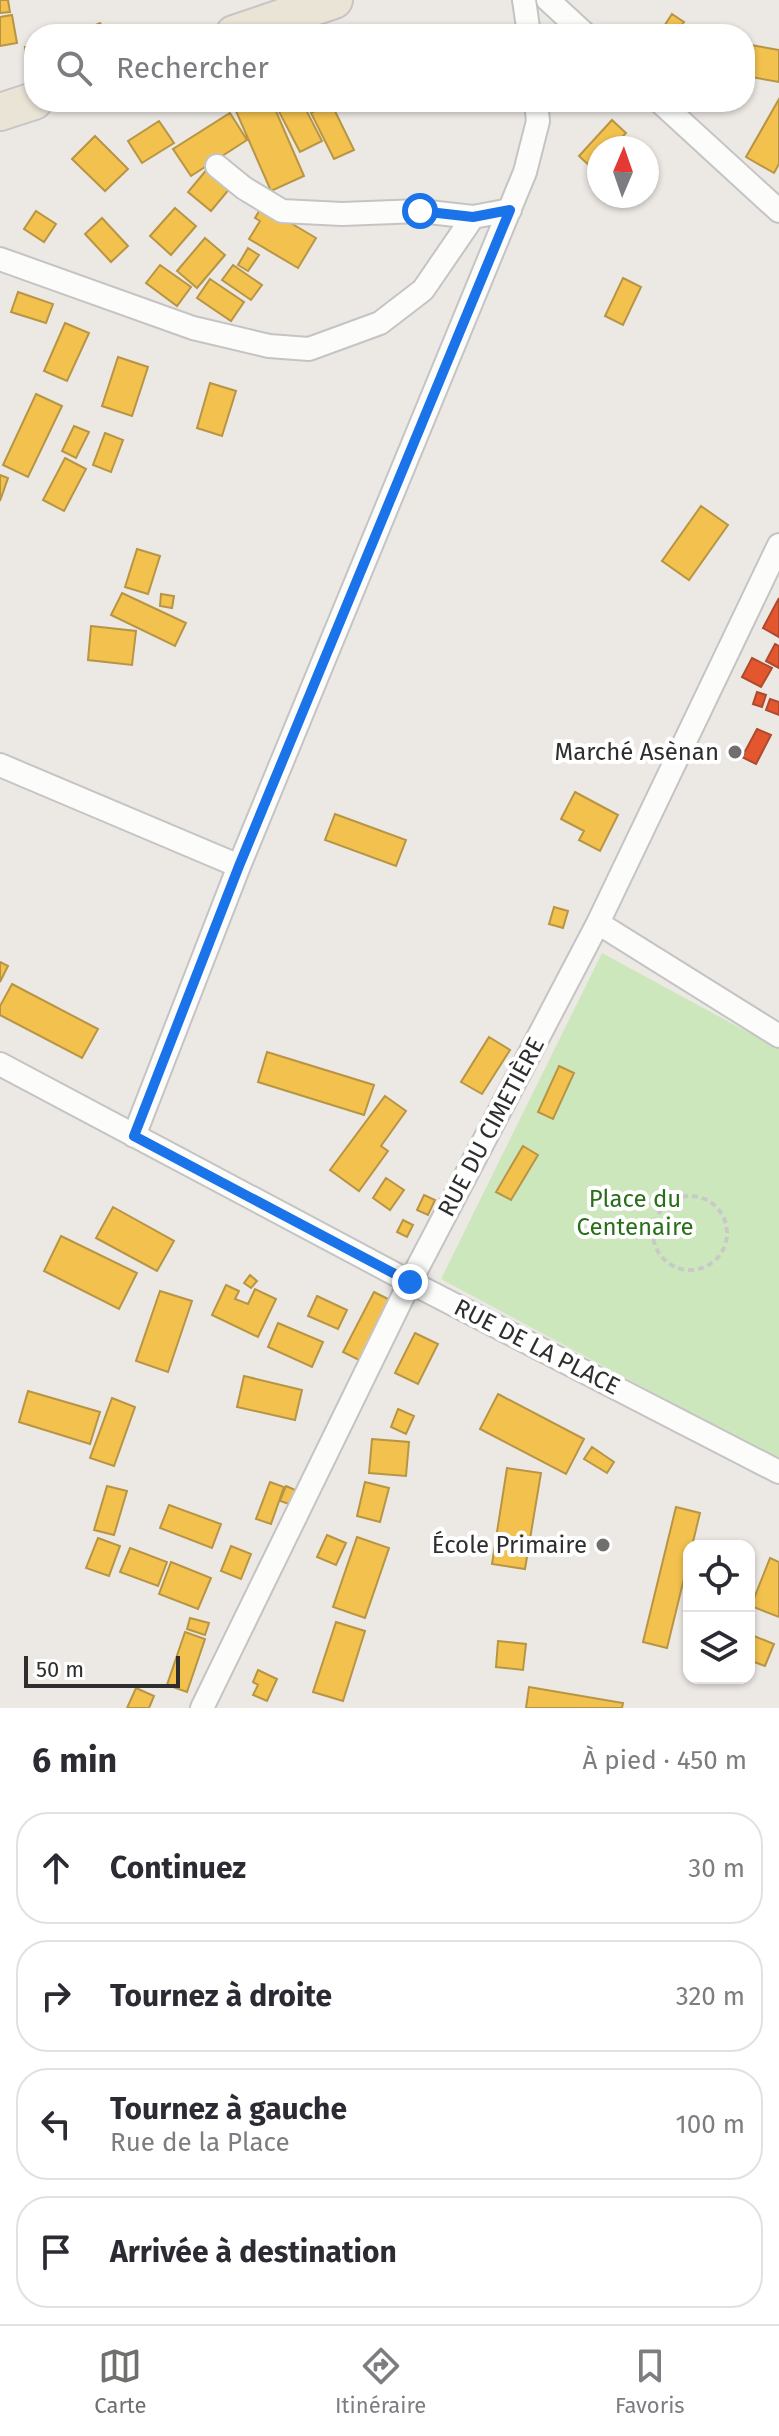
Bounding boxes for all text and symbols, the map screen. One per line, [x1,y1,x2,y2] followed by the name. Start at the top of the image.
[24,24,755,112] search box
[52,46,96,90] icon: search
[116,50,269,86] text: Rechercher
[587,136,659,208] north arrow
[402,193,438,229] route start
[555,738,719,766] place label: Marché Asènan
[726,743,744,761] marker: Marché Asènan
[431,1032,550,1221] street label: RUE DU CIMETIÈRE
[577,1185,694,1241] park label: Place du Centenaire
[392,1264,428,1300] route end
[450,1293,624,1401] street label: RUE DE LA PLACE
[432,1530,587,1559] place label: École Primaire
[594,1536,612,1554] marker: École Primaire
[683,1540,755,1684] map controls
[683,1540,755,1612] button: locate
[683,1612,755,1684] button: layers
[24,1652,180,1688] scale bar
[36,1656,84,1683] text: 50 m
[32,1740,117,1781] text: 6 min
[582,1745,747,1776] text: À pied · 450 m
[34,1846,78,1890] icon: ahead
[110,1850,246,1886] text: Continuez
[688,1853,745,1884] text: 30 m
[34,1974,78,2018] icon: right
[110,1978,332,2014] text: Tournez à droite
[676,1981,745,2012] text: 320 m
[110,2091,347,2127] text: Tournez à gauche
[34,2102,78,2146] icon: left
[676,2109,745,2140] text: 100 m
[110,2127,290,2158] text: Rue de la Place
[34,2230,78,2274] icon: arrive
[110,2234,397,2270] text: Arrivée à destination
[94,2344,146,2419] tab: Carte
[335,2344,426,2419] tab: Itinéraire
[615,2344,685,2419] tab: Favoris

